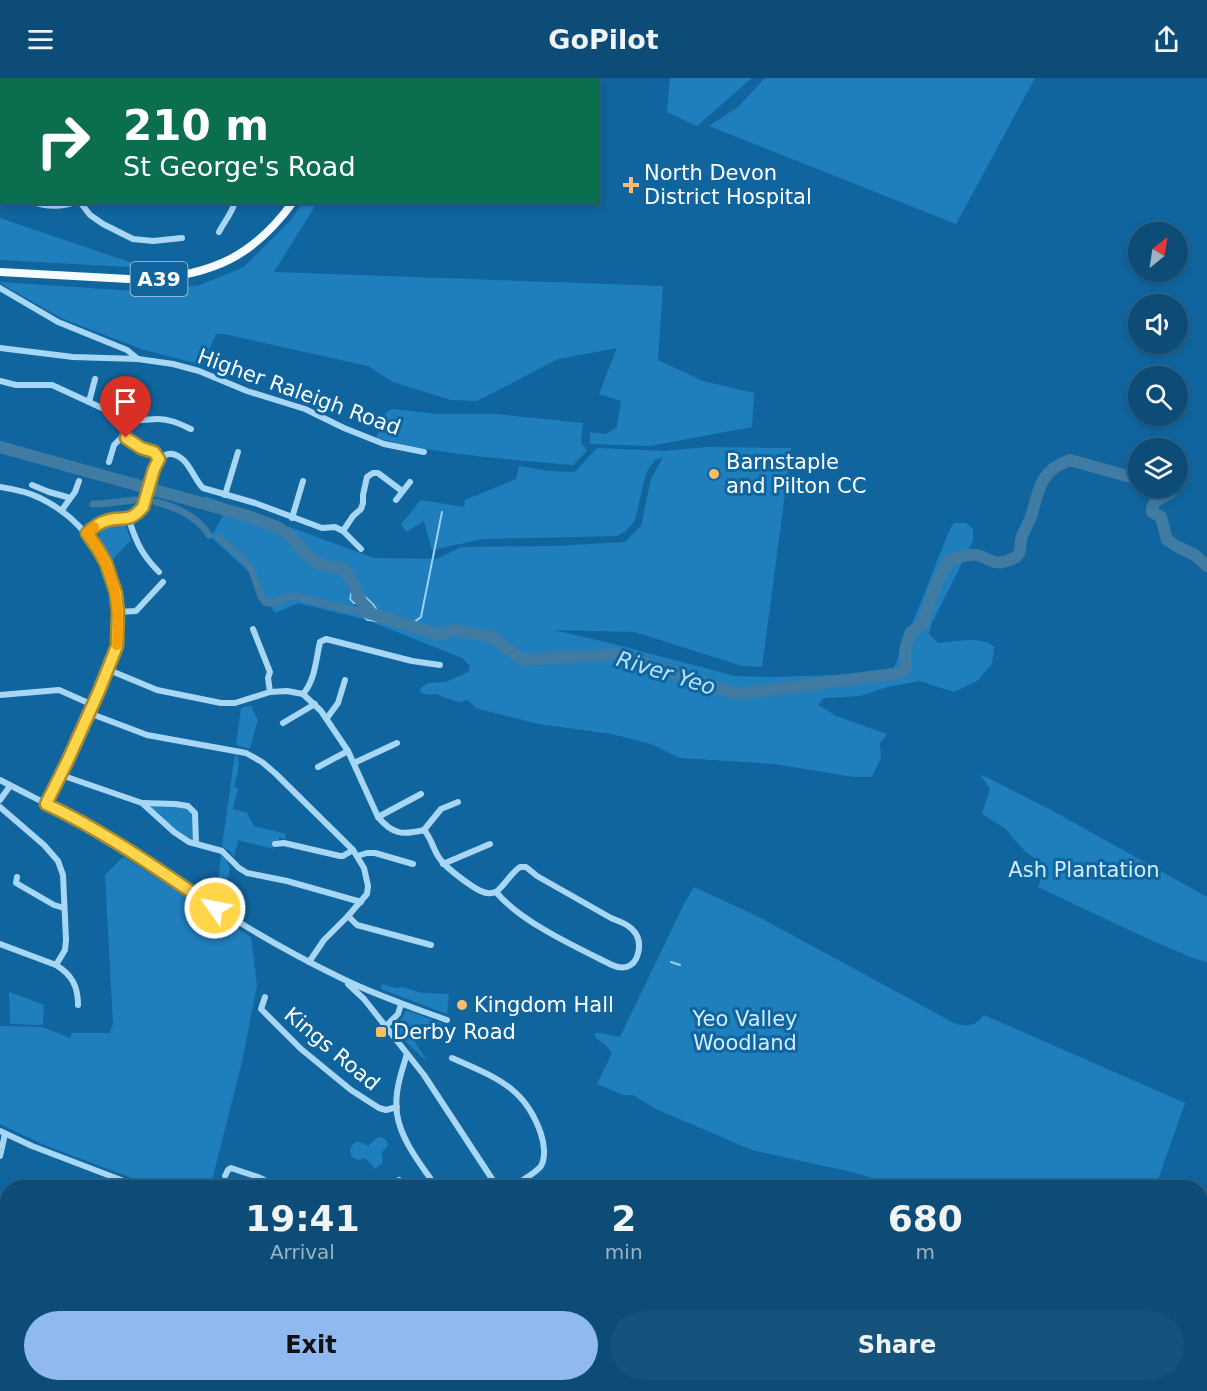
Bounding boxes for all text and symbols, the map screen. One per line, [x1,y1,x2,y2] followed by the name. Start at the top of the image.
[24,23,57,56] icon: menu
[1150,23,1183,56] icon: share
[548,24,659,55] text: GoPilot
[123,101,269,150] text: 210 m
[24,102,102,180] icon: right
[123,151,356,182] text: St George's Road
[644,161,812,209] place label: North Devon District Hospital
[622,176,640,194] marker: North Devon District Hospital
[1128,222,1188,282] north arrow
[1128,222,1188,498] map controls
[130,262,188,296] road number: A39
[1128,294,1188,354] button: sound
[194,344,404,440] street label: Higher Raleigh Road
[1128,366,1188,426] button: search
[100,376,151,438] pin
[109,385,142,418] icon: arrive
[1128,438,1188,498] button: layers
[726,450,866,498] place label: Barnstaple and Pilton CC
[707,467,721,481] marker: Barnstaple and Pilton CC
[614,646,718,700] water label: River Yeo
[1008,858,1160,882] park label: Ash Plantation
[183,876,247,940] position arrow
[474,993,614,1017] place label: Kingdom Hall
[455,998,469,1012] marker: Kingdom Hall
[280,1002,384,1096] street label: Kings Road
[691,1007,798,1055] park label: Yeo Valley Woodland
[393,1020,516,1044] place label: Derby Road
[374,1025,388,1039] marker: Derby Road
[245,1198,360,1239] text: 19:41
[611,1198,636,1239] text: 2
[888,1198,963,1239] text: 680
[270,1240,335,1264] text: Arrival
[605,1240,643,1264] text: min
[916,1240,935,1264] text: m
[24,1311,598,1380] button: Exit
[610,1311,1184,1380] button: Share

